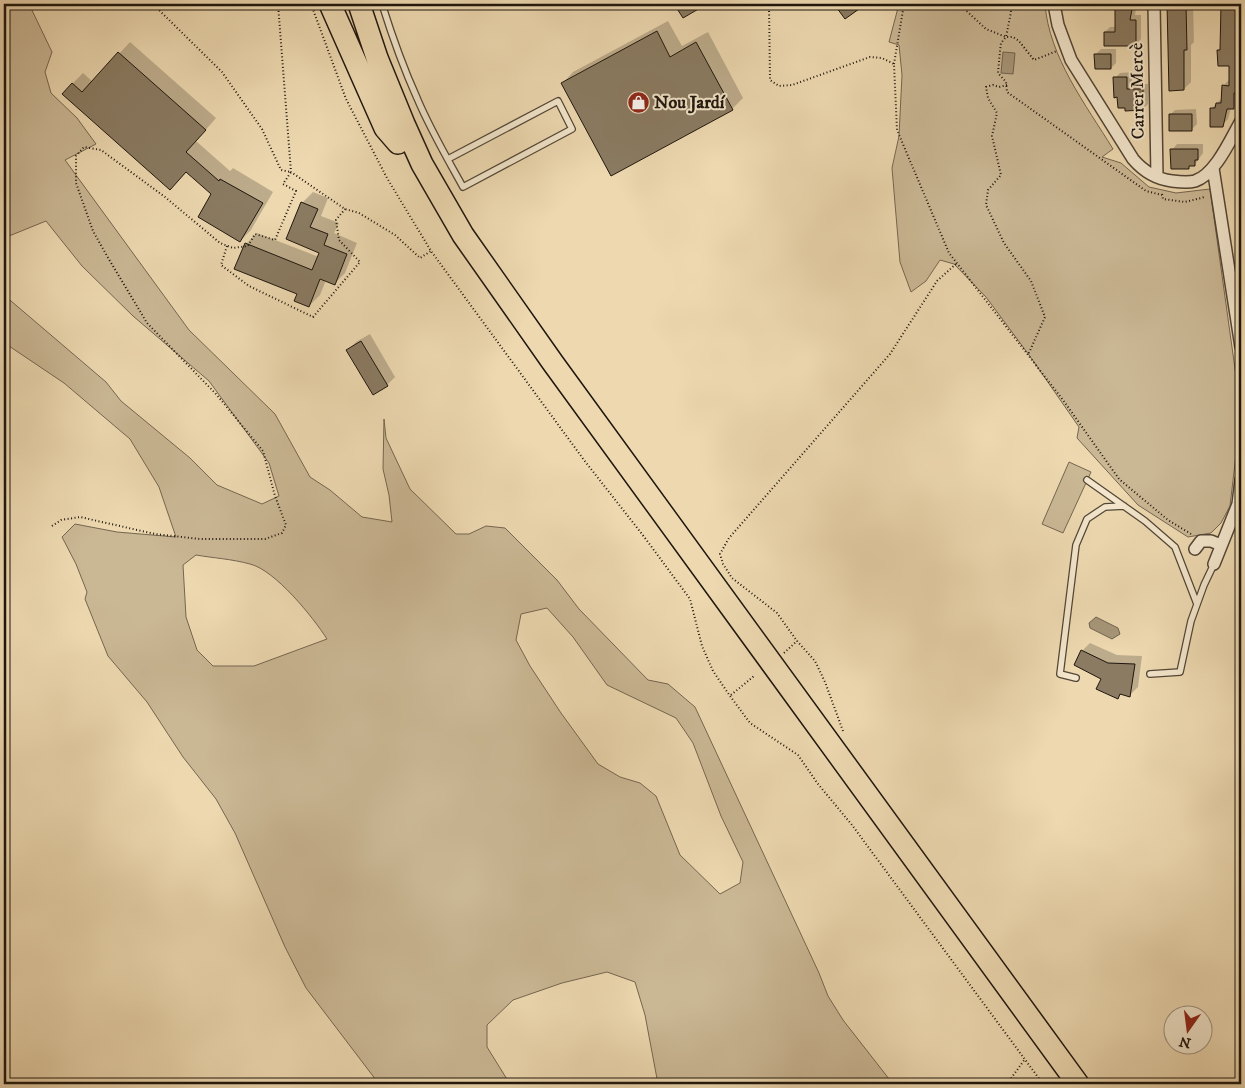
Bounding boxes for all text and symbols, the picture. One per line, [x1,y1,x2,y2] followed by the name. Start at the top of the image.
[1126,43,1150,139] street label: Carrer Mercè
[626,91,650,115] shop icon: Nou Jardí
[654,92,726,114] place label: Nou Jardí
[1162,1006,1212,1056] north arrow
[1177,1031,1193,1052] text: N

